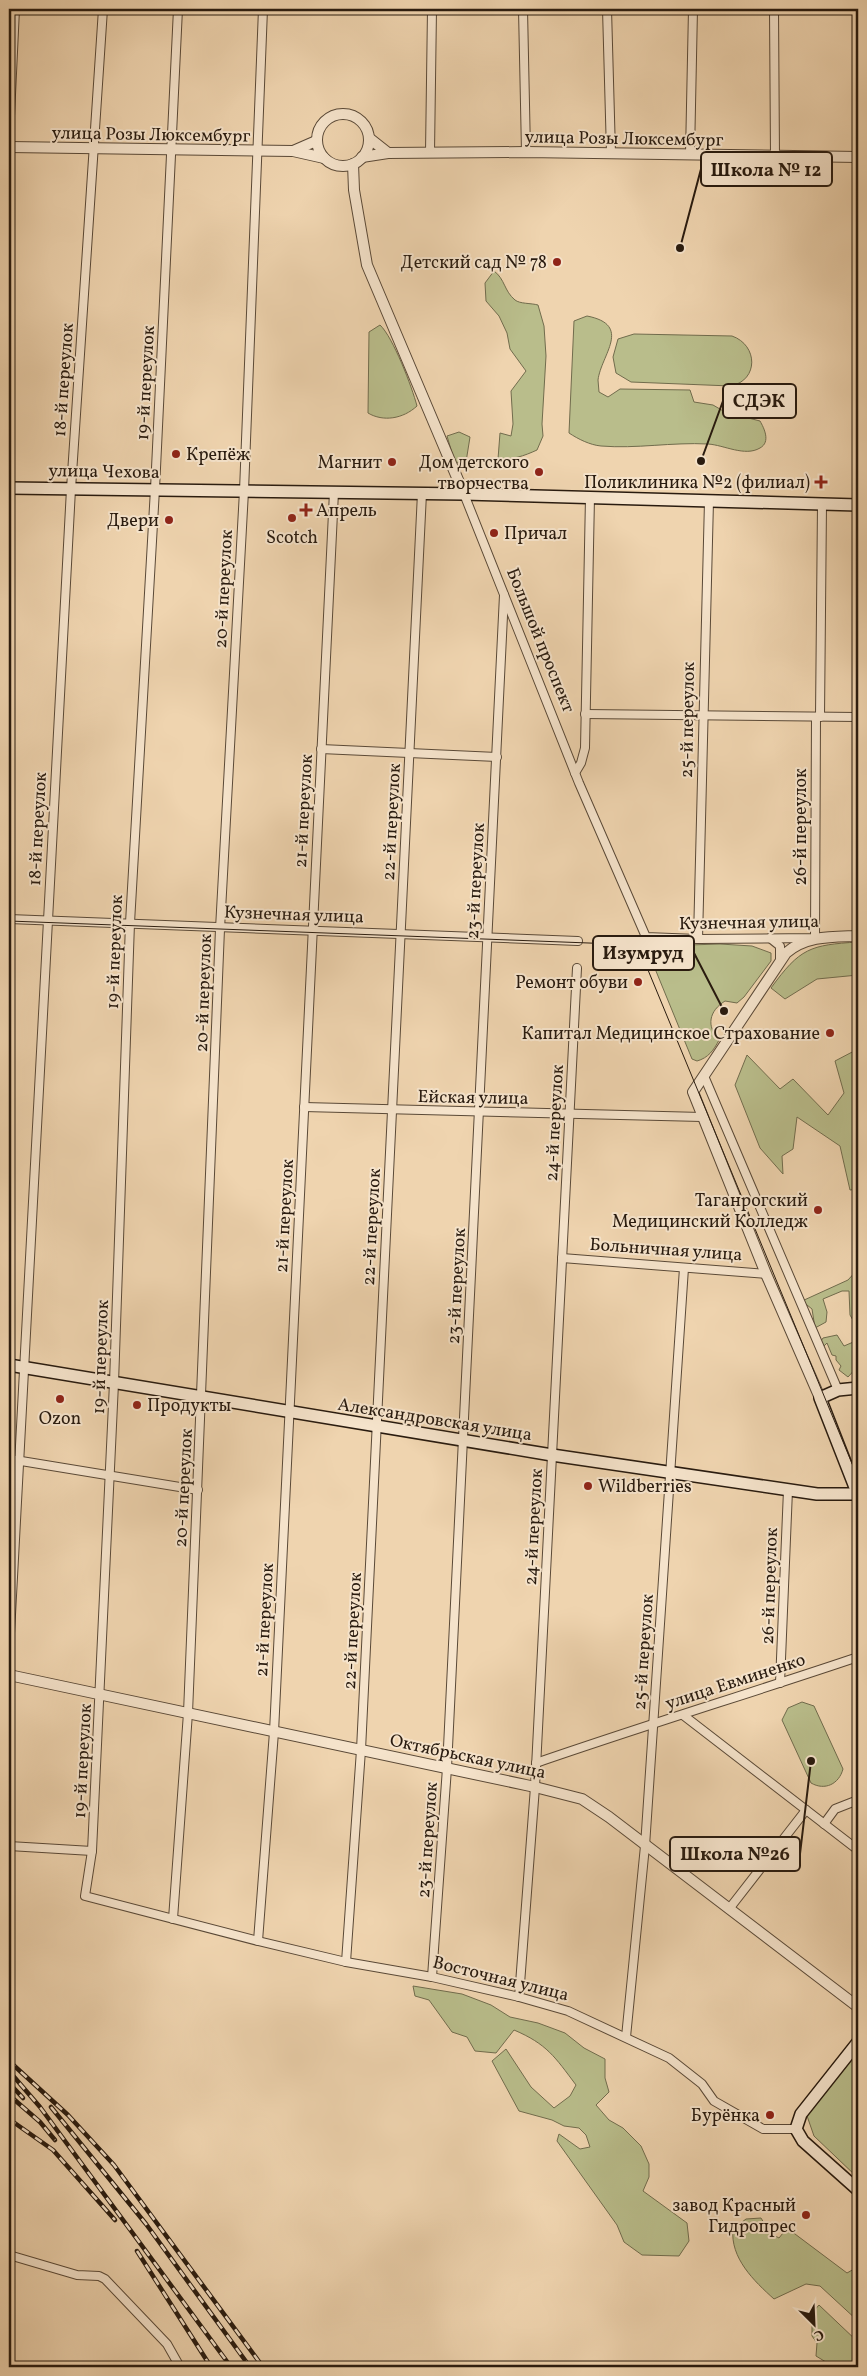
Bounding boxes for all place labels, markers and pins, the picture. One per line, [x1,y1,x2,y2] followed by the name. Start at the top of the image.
[701,152,832,186] callout: Школа № 12
[401,251,547,276] place label: Детский сад № 78
[551,256,563,268] marker: Детский сад № 78
[723,384,796,418] callout: СДЭК
[186,443,250,468] place label: Крепёж
[170,448,182,460] marker: Крепёж
[318,451,382,476] place label: Магнит
[419,451,529,497] place label: Дом детского творчества
[386,456,398,468] marker: Магнит
[533,466,545,478] marker: Дом детского творчества
[584,471,810,496] place label: Поликлиника №2 (филиал)
[814,475,828,489] marker: Поликлиника №2 (филиал)
[316,499,377,524] place label: Апрель
[300,504,312,516] marker: Апрель
[107,509,159,534] place label: Двери
[286,512,298,524] marker: Scotch
[163,514,175,526] marker: Двери
[504,522,567,547] place label: Причал
[266,526,318,551] place label: Scotch
[488,527,500,539] marker: Причал
[593,936,694,970] callout: Изумруд
[515,971,628,996] place label: Ремонт обуви
[632,976,644,988] marker: Ремонт обуви
[521,1022,820,1047] place label: Капитал Медицинское Страхование
[824,1027,836,1039] marker: Капитал Медицинское Страхование
[612,1189,808,1235] place label: Таганрогский Медицинский Колледж
[812,1204,824,1216] marker: Таганрогский Медицинский Колледж
[54,1393,66,1405] marker: Ozon
[147,1394,232,1419] place label: Продукты
[131,1399,143,1411] marker: Продукты
[39,1407,82,1432] place label: Ozon
[598,1475,692,1500] place label: Wildberries
[582,1480,594,1492] marker: Wildberries
[670,1837,800,1871] callout: Школа №26
[691,2104,760,2129] place label: Бурёнка
[764,2109,776,2121] marker: Бурёнка
[673,2194,796,2240] place label: завод Красный Гидропрес
[800,2209,812,2221] marker: завод Красный Гидропрес

